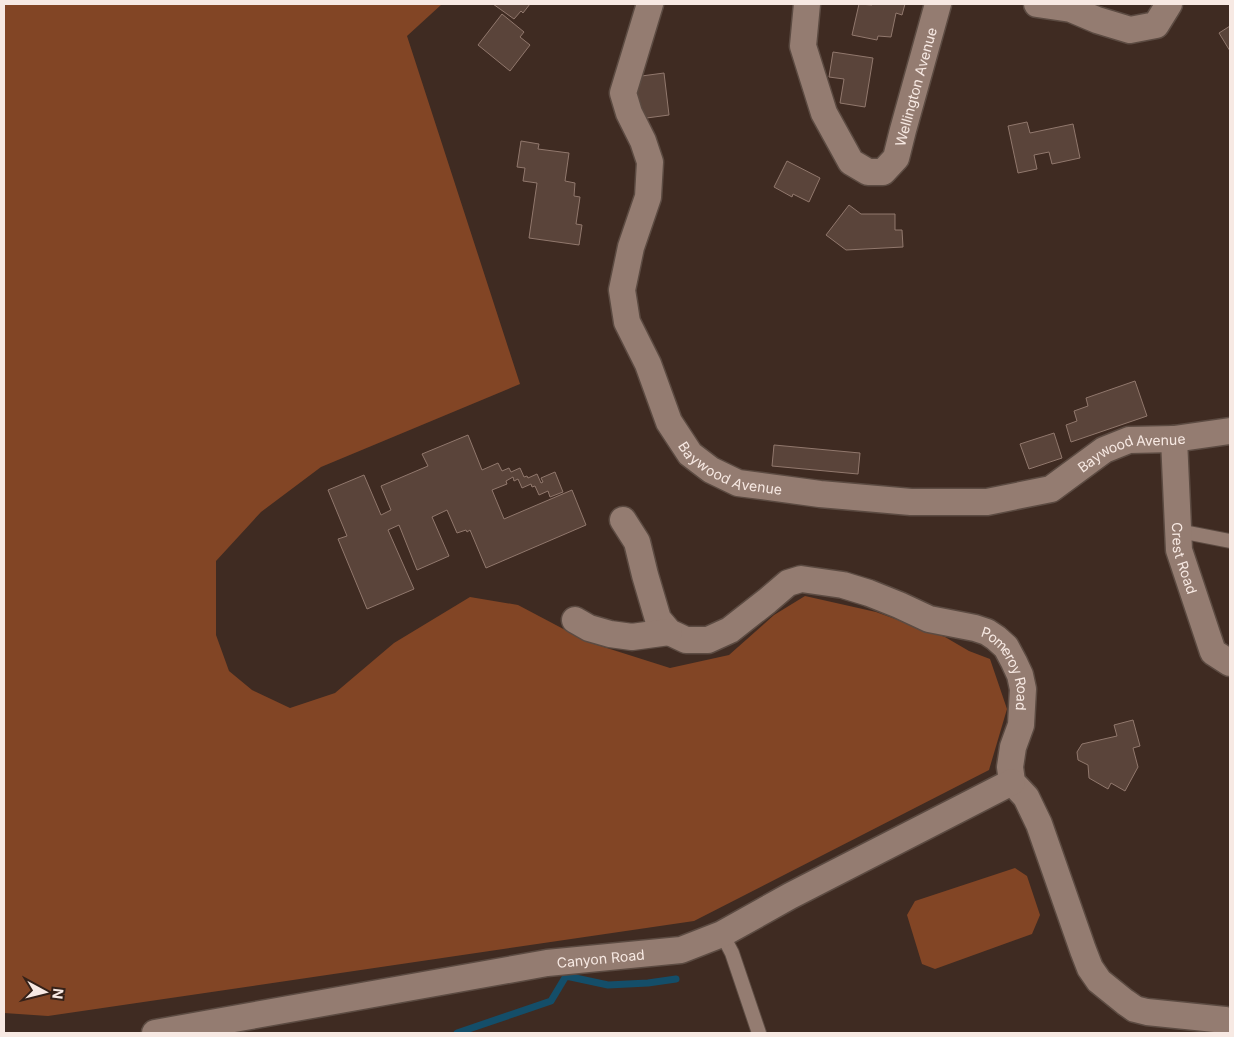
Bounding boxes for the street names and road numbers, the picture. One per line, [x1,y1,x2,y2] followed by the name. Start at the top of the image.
[891,25,940,148] street label: Wellington Avenue
[1074,429,1186,475] street label: Baywood Avenue
[675,438,783,497] street label: Baywood Avenue
[1169,522,1201,596] street label: Crest Road
[980,622,1032,711] street label: Pomeroy Road
[556,945,645,971] street label: Canyon Road

